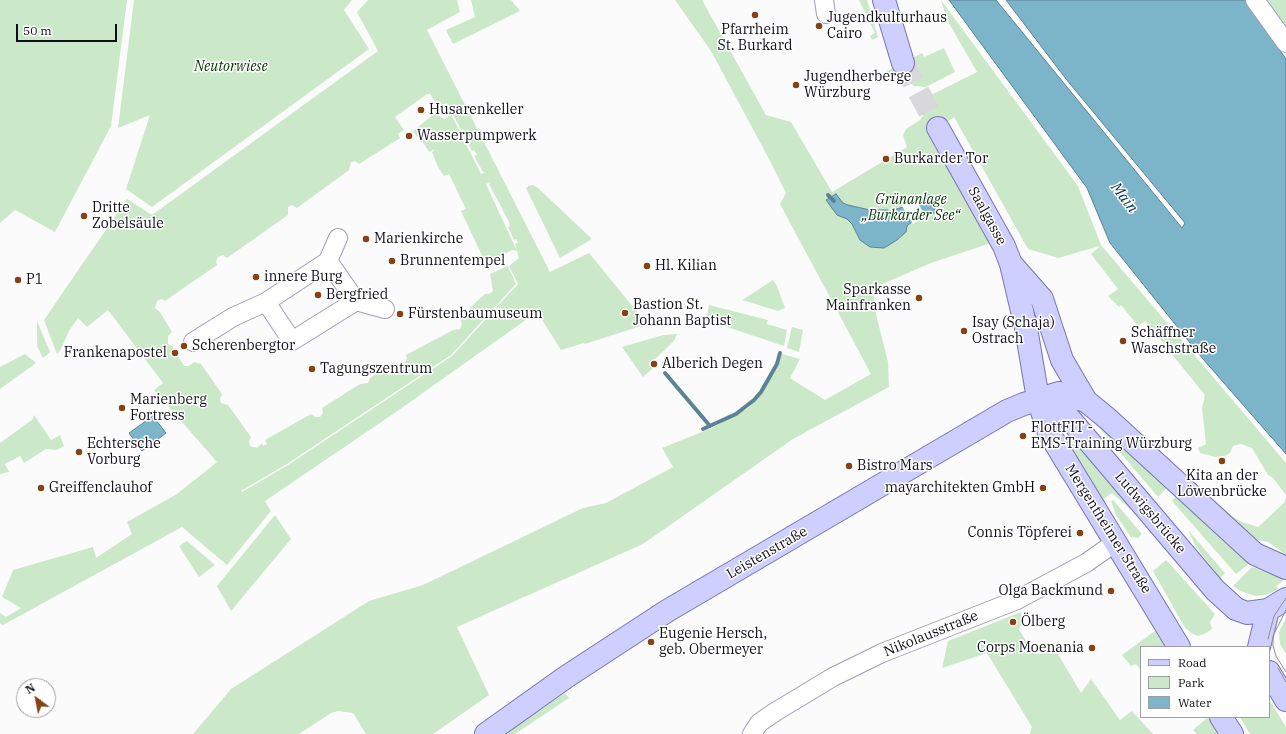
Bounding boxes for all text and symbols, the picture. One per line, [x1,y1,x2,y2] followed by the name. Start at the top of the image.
[750,10,760,20] marker: Pfarrheim St. Burkard
[827,10,947,42] place label: Jugendkulturhaus Cairo
[18,16,119,42] scale bar
[814,21,824,31] marker: Jugendkulturhaus Cairo
[718,22,792,54] place label: Pfarrheim St. Burkard
[23,23,52,38] text: 50 m
[194,59,268,75] park label: Neutorwiese
[804,69,911,102] place label: Jugendherberge Würzburg
[791,80,801,90] marker: Jugendherberge Würzburg
[429,102,523,118] place label: Husarenkeller
[416,105,426,115] marker: Husarenkeller
[417,128,536,144] place label: Wasserpumpwerk
[404,131,414,141] marker: Wasserpumpwerk
[894,151,988,167] place label: Burkarder Tor
[881,154,891,164] marker: Burkarder Tor
[1107,179,1141,217] water label: Main
[964,184,1010,248] street label: Saalgasse
[862,192,960,224] park label: Grünanlage „Burkarder See“
[92,200,164,232] place label: Dritte Zobelsäule
[79,211,89,221] marker: Dritte Zobelsäule
[374,231,463,247] place label: Marienkirche
[361,234,371,244] marker: Marienkirche
[400,253,505,269] place label: Brunnentempel
[387,256,397,266] marker: Brunnentempel
[655,258,717,274] place label: Hl. Kilian
[642,261,652,271] marker: Hl. Kilian
[264,269,342,285] place label: innere Burg
[26,272,43,288] place label: P1
[251,272,261,282] marker: innere Burg
[13,275,23,285] marker: P1
[826,282,911,314] place label: Sparkasse Mainfranken
[326,287,388,303] place label: Bergfried
[313,290,323,300] marker: Bergfried
[914,293,924,303] marker: Sparkasse Mainfranken
[633,297,731,330] place label: Bastion St. Johann Baptist
[408,306,543,322] place label: Fürstenbaumuseum
[620,308,630,318] marker: Bastion St. Johann Baptist
[395,309,405,319] marker: Fürstenbaumuseum
[972,315,1055,348] place label: Isay (Schaja) Ostrach
[1131,325,1216,358] place label: Schäffner Waschstraße
[959,326,969,336] marker: Isay (Schaja) Ostrach
[1118,336,1128,346] marker: Schäffner Waschstraße
[192,338,295,354] place label: Scherenbergtor
[179,341,189,351] marker: Scherenbergtor
[64,345,167,361] place label: Frankenapostel
[170,348,180,358] marker: Frankenapostel
[662,356,763,372] place label: Alberich Degen
[649,359,659,369] marker: Alberich Degen
[320,361,432,377] place label: Tagungszentrum
[307,364,317,374] marker: Tagungszentrum
[130,392,207,424] place label: Marienberg Fortress
[117,403,127,413] marker: Marienberg Fortress
[1031,420,1192,452] place label: FlottFIT - EMS-Training Würzburg
[1018,431,1028,441] marker: FlottFIT - EMS-Training Würzburg
[87,436,161,468] place label: Echtersche Vorburg
[74,447,84,457] marker: Echtersche Vorburg
[1217,456,1227,466] marker: Kita an der Löwenbrücke
[857,458,933,474] place label: Bistro Mars
[844,461,854,471] marker: Bistro Mars
[1061,461,1155,597] street label: Mergentheimer Straße
[1177,468,1267,500] place label: Kita an der Löwenbrücke
[1111,469,1189,557] street label: Ludwigsbrücke
[49,480,152,496] place label: Greiffenclauhof
[885,480,1035,496] place label: mayarchitekten GmbH
[36,483,46,493] marker: Greiffenclauhof
[1038,483,1048,493] marker: mayarchitekten GmbH
[724,523,810,583] street label: Leistenstraße
[967,525,1072,541] place label: Connis Töpferei
[1075,528,1085,538] marker: Connis Töpferei
[998,583,1103,599] place label: Olga Backmund
[1106,586,1116,596] marker: Olga Backmund
[881,607,981,661] street label: Nikolausstraße
[1021,614,1065,630] place label: Ölberg
[1008,617,1018,627] marker: Ölberg
[659,626,767,658] place label: Eugenie Hersch, geb. Obermeyer
[646,637,656,647] marker: Eugenie Hersch, geb. Obermeyer
[977,640,1084,656] place label: Corps Moenania
[1087,643,1097,653] marker: Corps Moenania
[1140,646,1270,718] legend
[1178,655,1207,670] text: Road
[1178,675,1204,690] text: Park
[16,678,56,718] north arrow
[23,680,38,697] text: N
[1178,695,1211,710] text: Water

